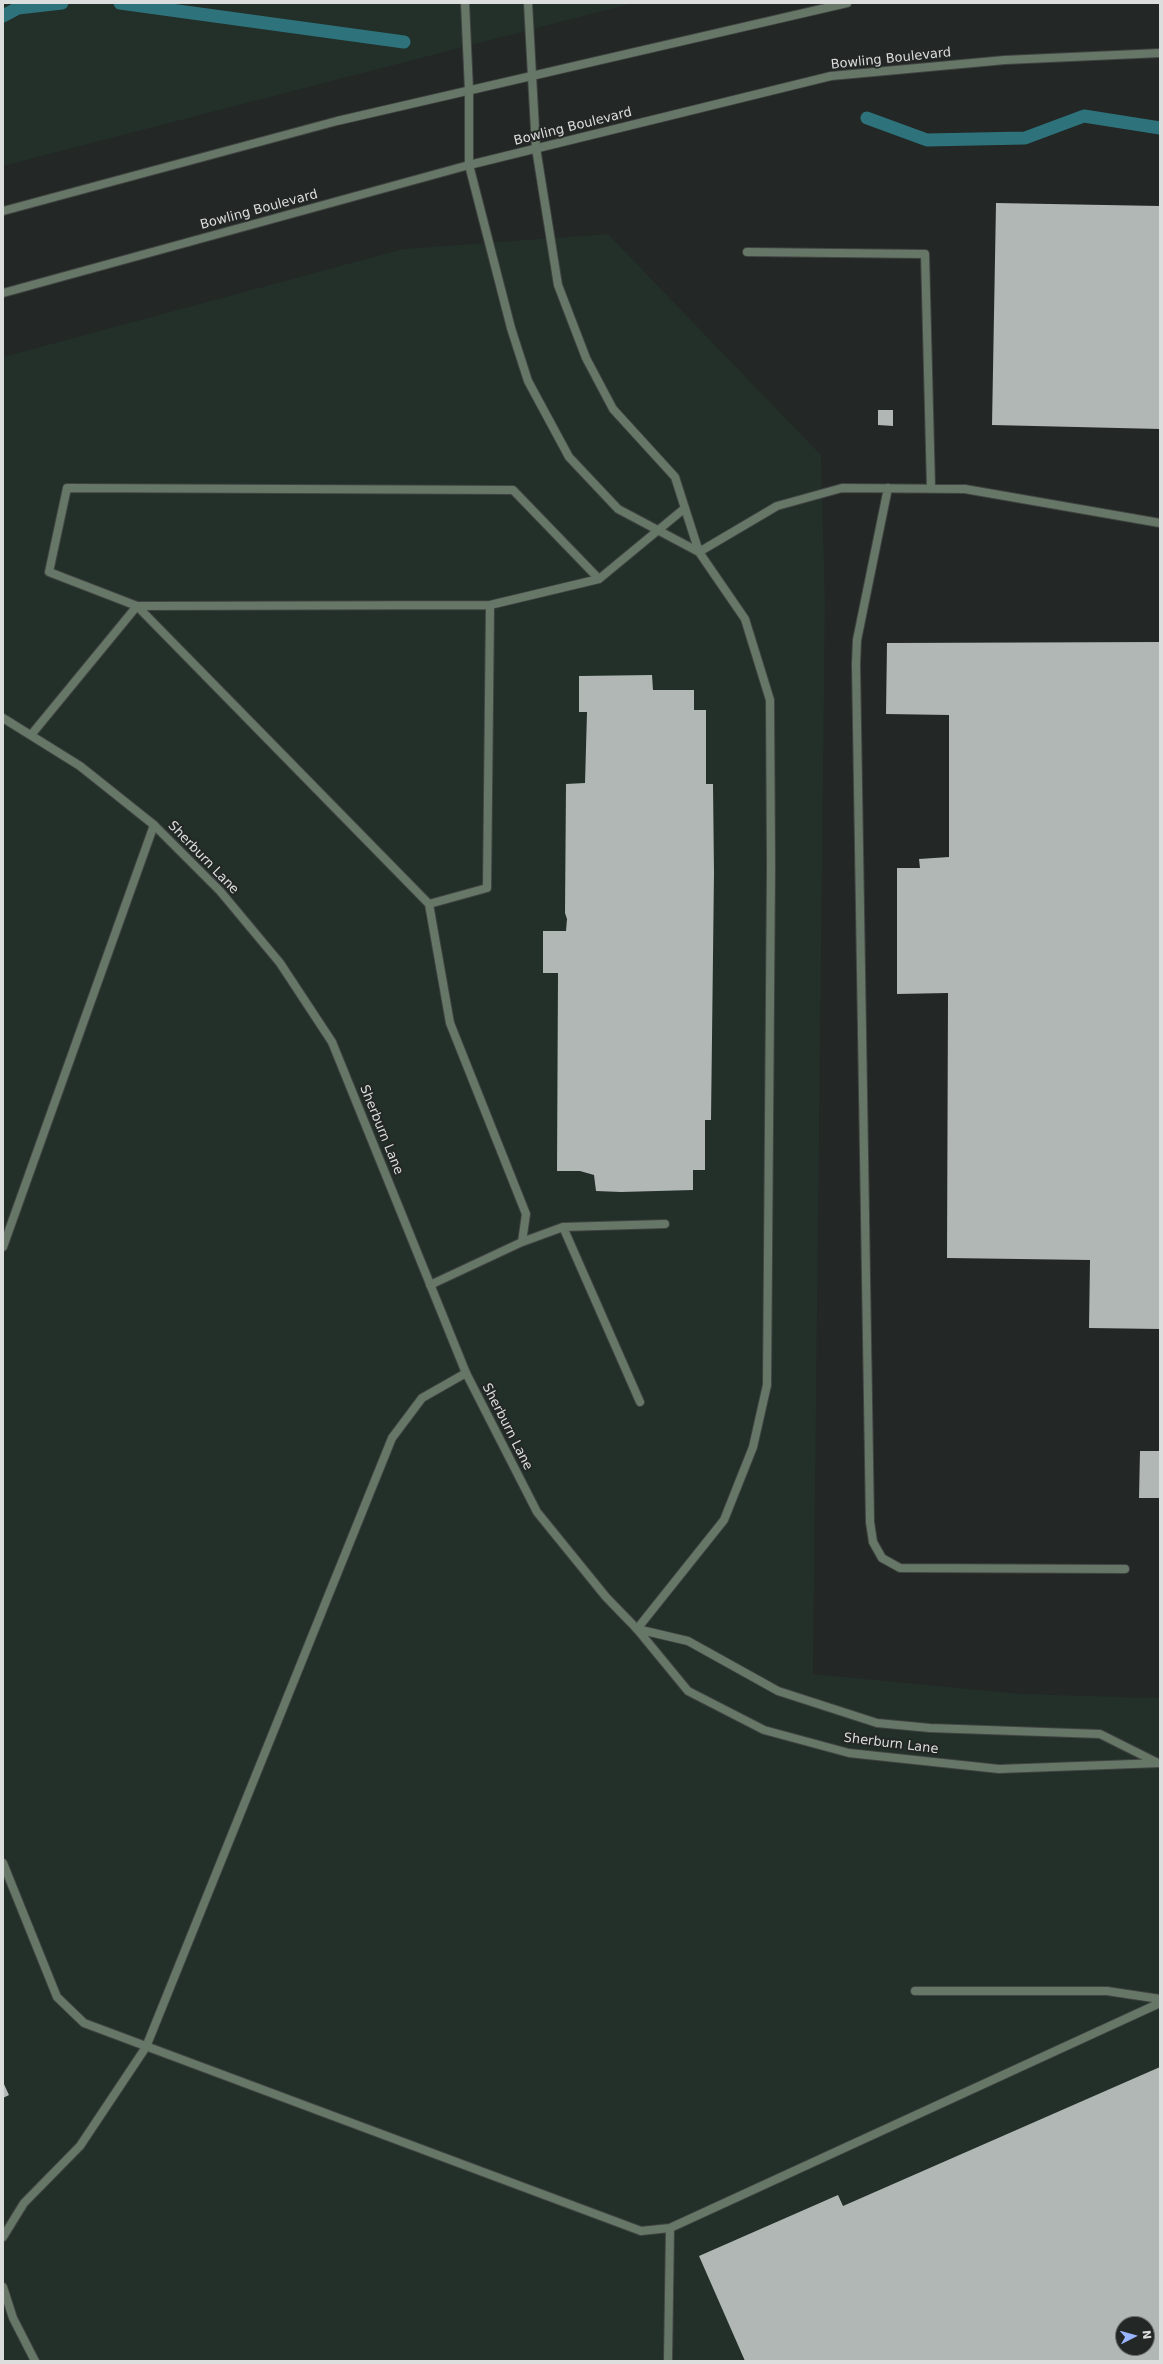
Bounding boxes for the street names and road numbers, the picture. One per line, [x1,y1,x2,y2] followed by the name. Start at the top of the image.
[830,45,952,73] street label: Bowling Boulevard
[512,105,634,149] street label: Bowling Boulevard
[198,187,320,233] street label: Bowling Boulevard
[164,818,242,898] street label: Sherburn Lane
[356,1083,406,1177] street label: Sherburn Lane
[478,1381,536,1473] street label: Sherburn Lane
[843,1730,939,1758] street label: Sherburn Lane

